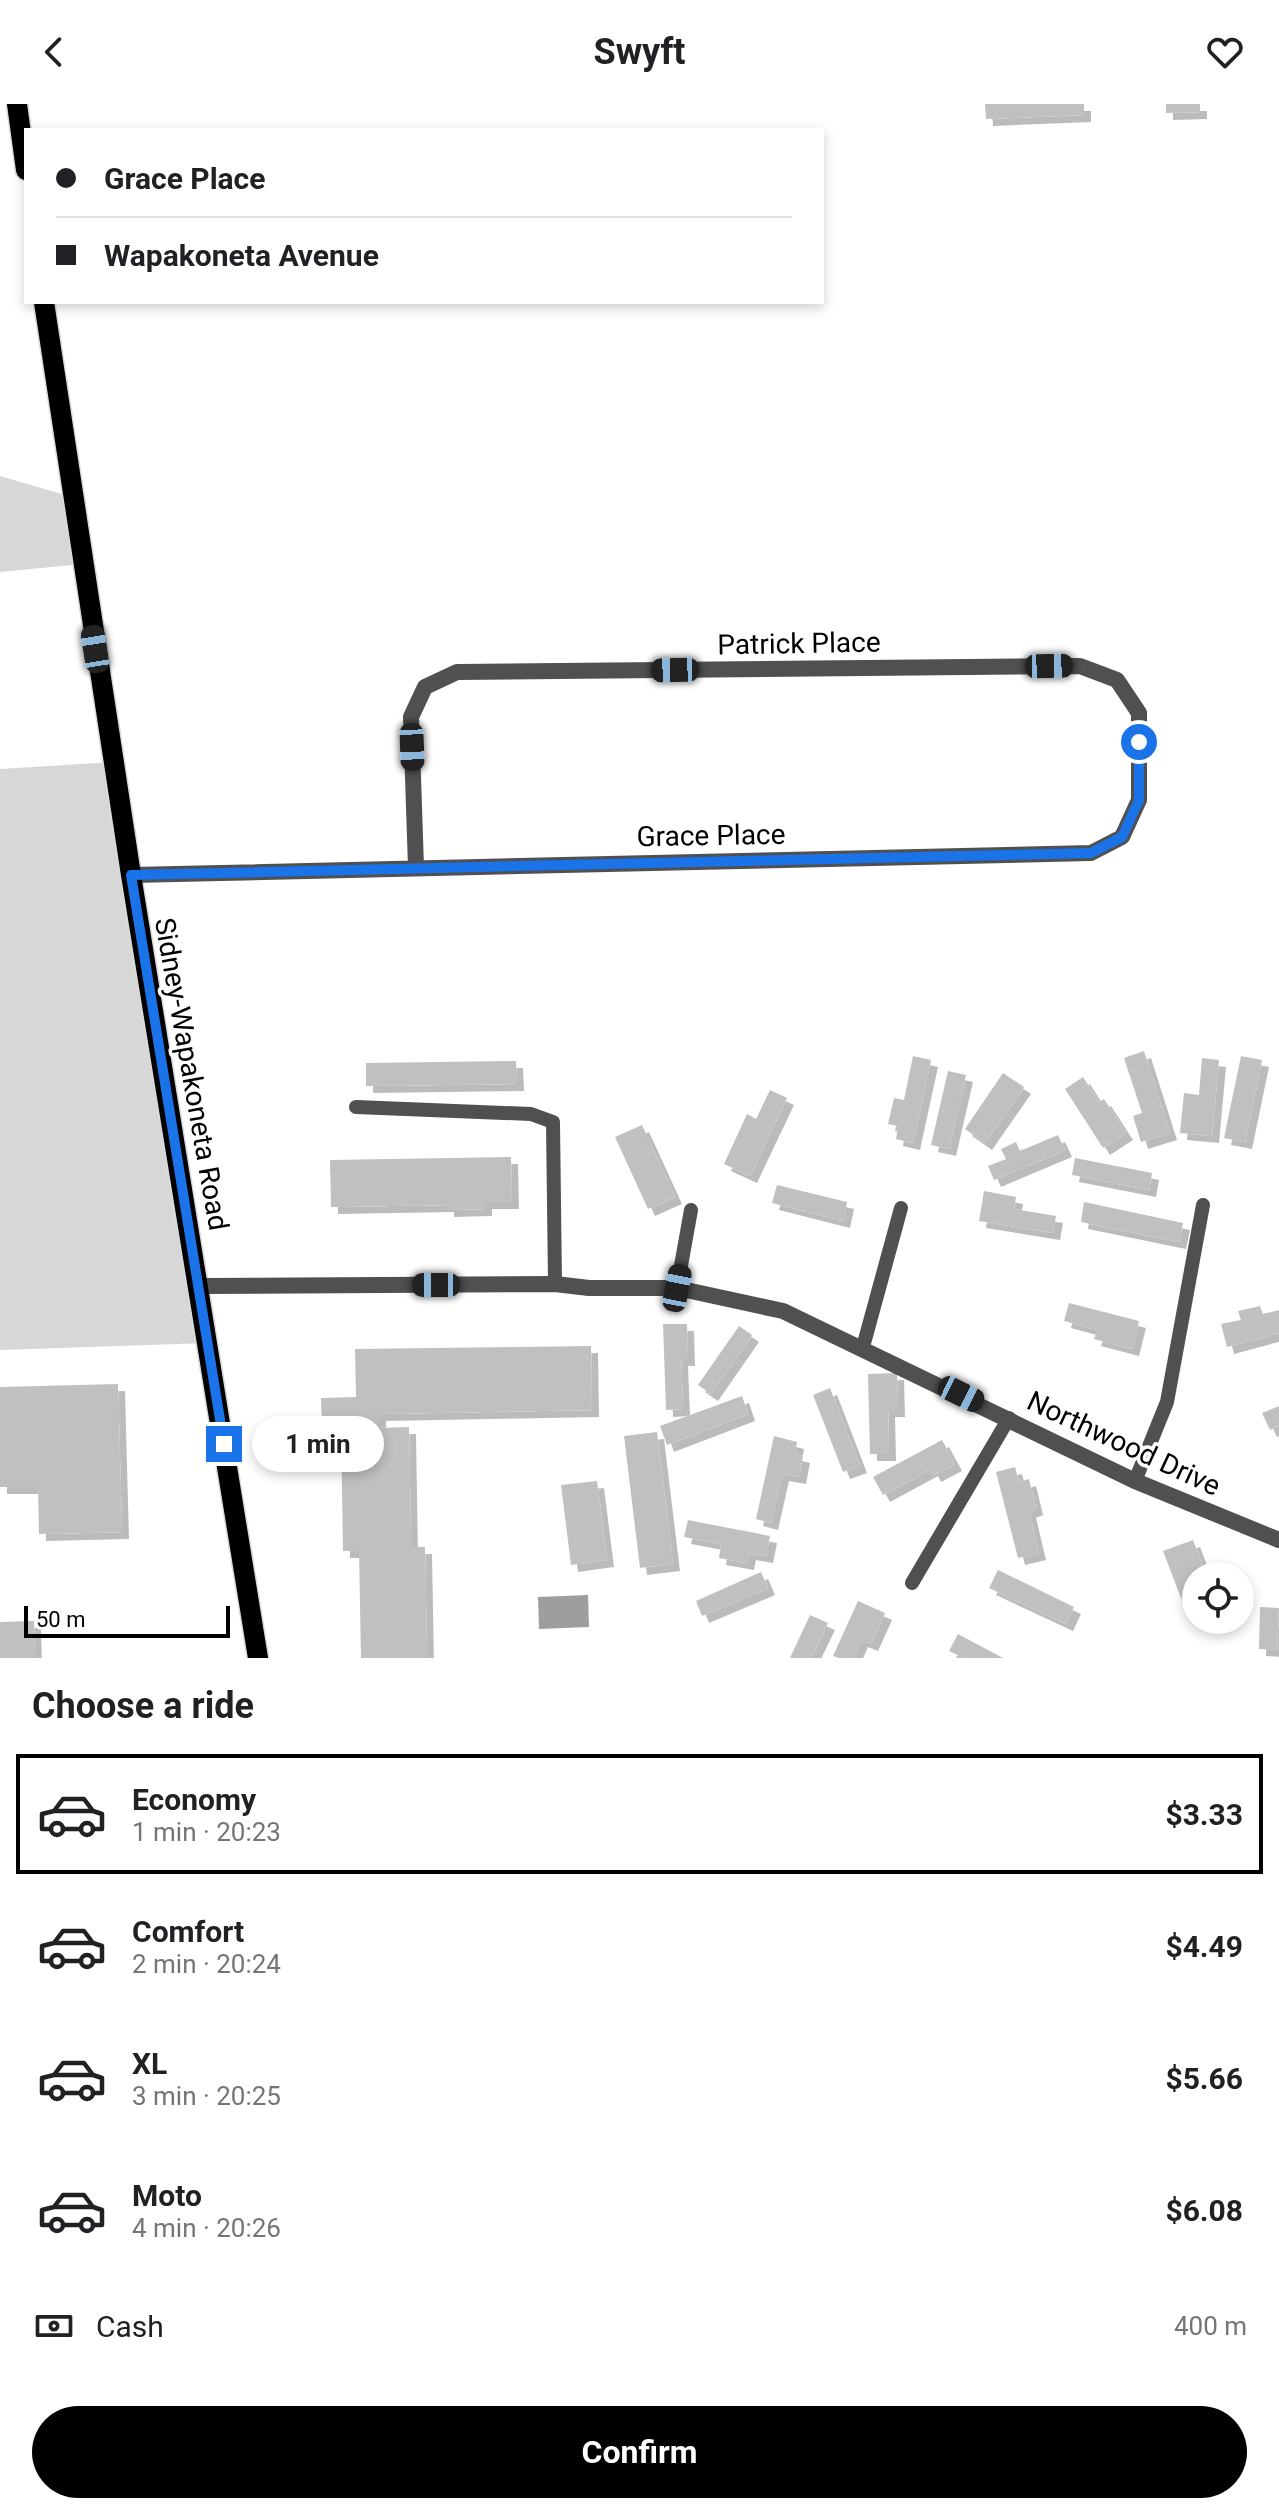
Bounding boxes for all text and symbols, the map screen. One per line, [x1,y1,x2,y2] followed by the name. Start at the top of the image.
[32,30,76,74] icon: back
[1203,30,1247,74] icon: heart
[593,31,686,73] text: Swyft
[104,161,265,196] text: Grace Place
[104,238,379,273] text: Wapakoneta Avenue
[79,623,111,675] car
[717,626,881,661] street label: Patrick Place
[1025,654,1073,678] car
[651,658,699,682] car
[399,723,425,771] car
[1121,724,1157,760] route start
[636,818,786,853] street label: Grace Place
[148,915,235,1233] street label: Sidney-Wapakoneta Road
[661,1262,693,1314] car
[412,1273,460,1297] car
[934,1373,988,1415] car
[1022,1384,1226,1503] street label: Northwood Drive
[252,1416,384,1472] callout: 1 min
[206,1426,242,1462] route end
[285,1429,351,1459] text: 1 min
[1182,1562,1254,1634] map controls
[1182,1562,1254,1634] button: locate
[24,1602,230,1638] scale bar
[36,1607,85,1632] text: 50 m
[32,1685,254,1727] text: Choose a ride
[36,1778,108,1850] icon: car
[132,1782,256,1817] text: Economy
[1165,1797,1243,1832] text: $3.33
[132,1817,281,1847] text: 1 min · 20:23
[36,1910,108,1982] icon: car
[132,1914,244,1949] text: Comfort
[1165,1929,1243,1964] text: $4.49
[132,1949,281,1979] text: 2 min · 20:24
[36,2042,108,2114] icon: car
[132,2046,167,2081] text: XL
[1165,2061,1243,2096] text: $5.66
[132,2081,281,2111] text: 3 min · 20:25
[36,2174,108,2246] icon: car
[132,2178,202,2213] text: Moto
[1165,2193,1243,2228] text: $6.08
[132,2213,281,2243] text: 4 min · 20:26
[32,2304,76,2348] icon: cash
[96,2309,164,2344] text: Cash
[1174,2311,1247,2341] text: 400 m
[32,2406,1247,2498] button: Confirm

